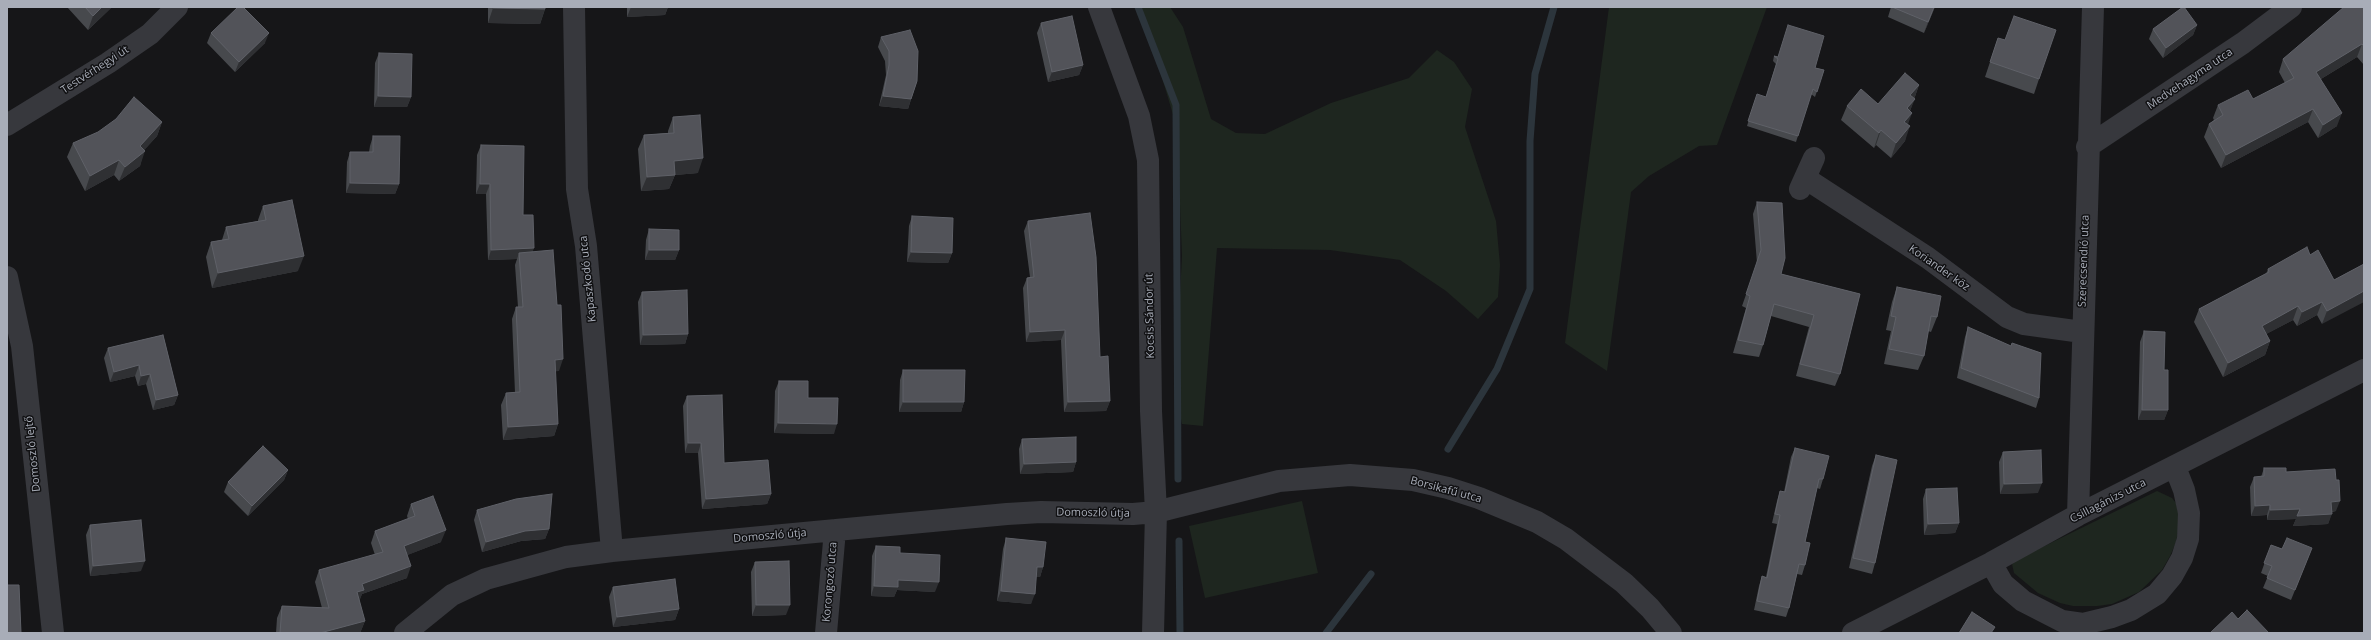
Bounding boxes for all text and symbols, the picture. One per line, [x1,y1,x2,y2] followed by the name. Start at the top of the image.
[59,43,131,97] street label: Testvérhegyi út
[2145,46,2235,112] street label: Medvehagyma utca
[2076,215,2092,307] street label: Szerecsendió utca
[577,235,599,323] street label: Kapaszkodó utca
[1906,242,1972,294] street label: Koriander köz
[1143,273,1157,359] street label: Kocsis Sándor út
[22,415,44,493] street label: Domoszló lejtő
[1409,474,1483,506] street label: Borsikafű utca
[2068,476,2148,526] street label: Csillagánizs utca
[1056,506,1130,520] street label: Domoszló útja
[733,526,807,546] street label: Domoszló útja
[820,541,840,623] street label: Korongozó utca

